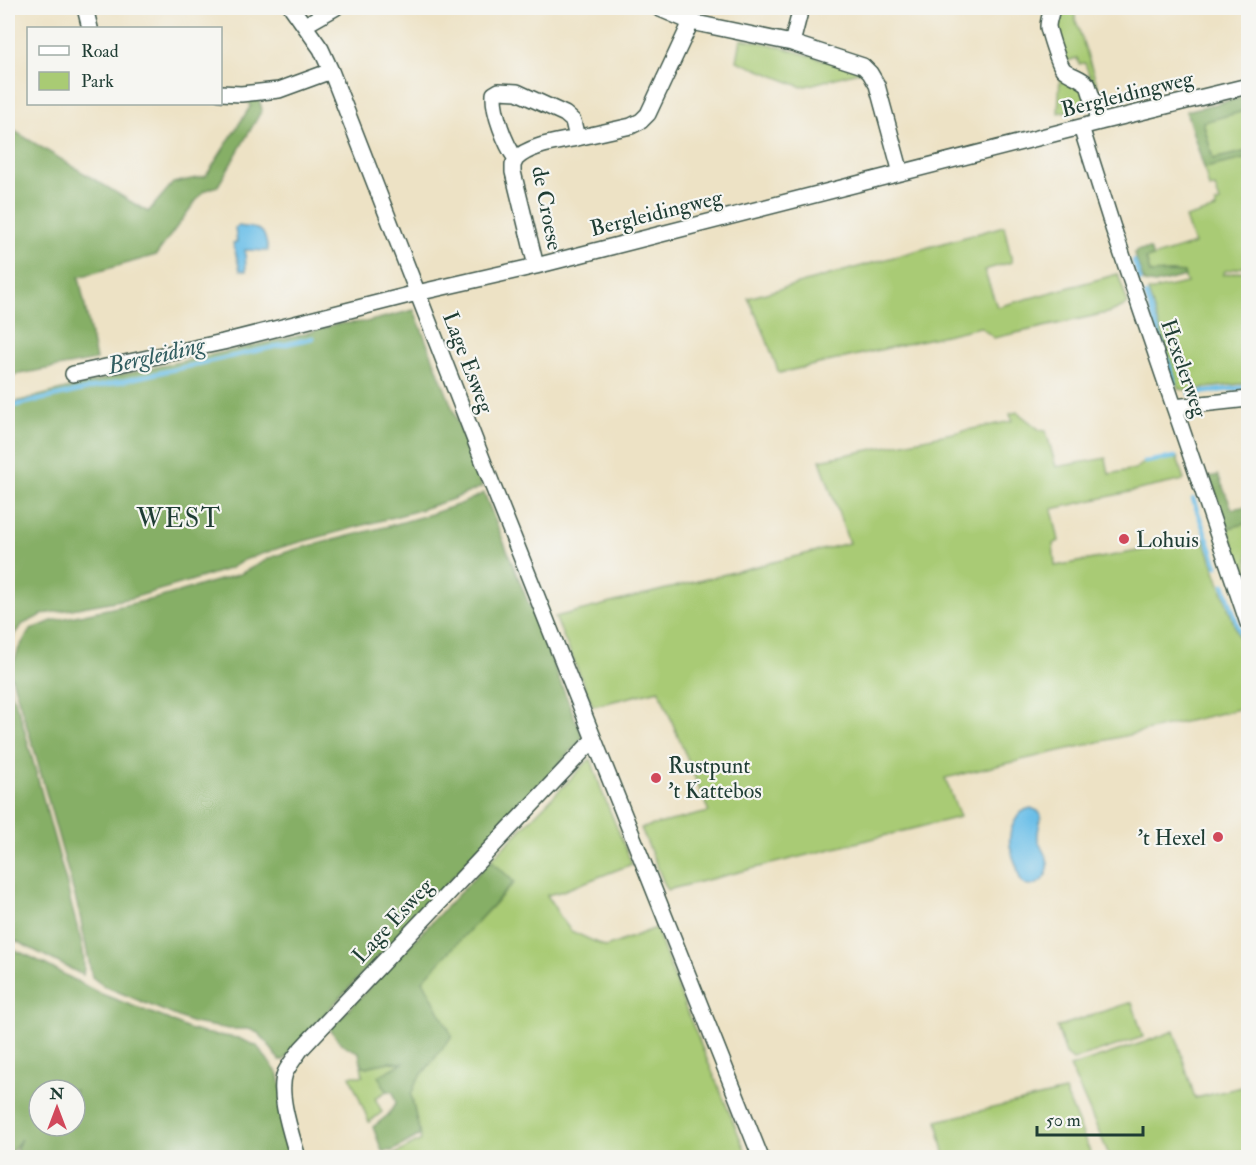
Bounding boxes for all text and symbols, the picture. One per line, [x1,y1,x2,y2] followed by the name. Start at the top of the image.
[27,27,222,105] legend
[81,40,119,63] text: Road
[1058,64,1197,124] street label: Bergleidingweg
[81,70,114,93] text: Park
[525,164,569,253] street label: de Croese
[587,183,726,243] street label: Bergleidingweg
[436,308,501,418] street label: Lage Esweg
[1154,315,1214,422] street label: Hexelerweg
[103,329,209,382] water label: Bergleiding
[136,503,221,535] district label: WEST
[1136,526,1199,554] place label: Lohuis
[1117,532,1131,546] marker: Lohuis
[668,752,762,805] place label: Rustpunt 't Kattebos
[649,771,663,785] marker: Rustpunt 't Kattebos
[1137,824,1206,852] place label: 't Hexel
[1211,830,1225,844] marker: 't Hexel
[346,871,440,969] street label: Lage Esweg
[27,1078,87,1138] north arrow
[49,1084,65,1104] text: N
[1037,1099,1144,1137] scale bar
[1046,1109,1081,1132] text: 50 m

